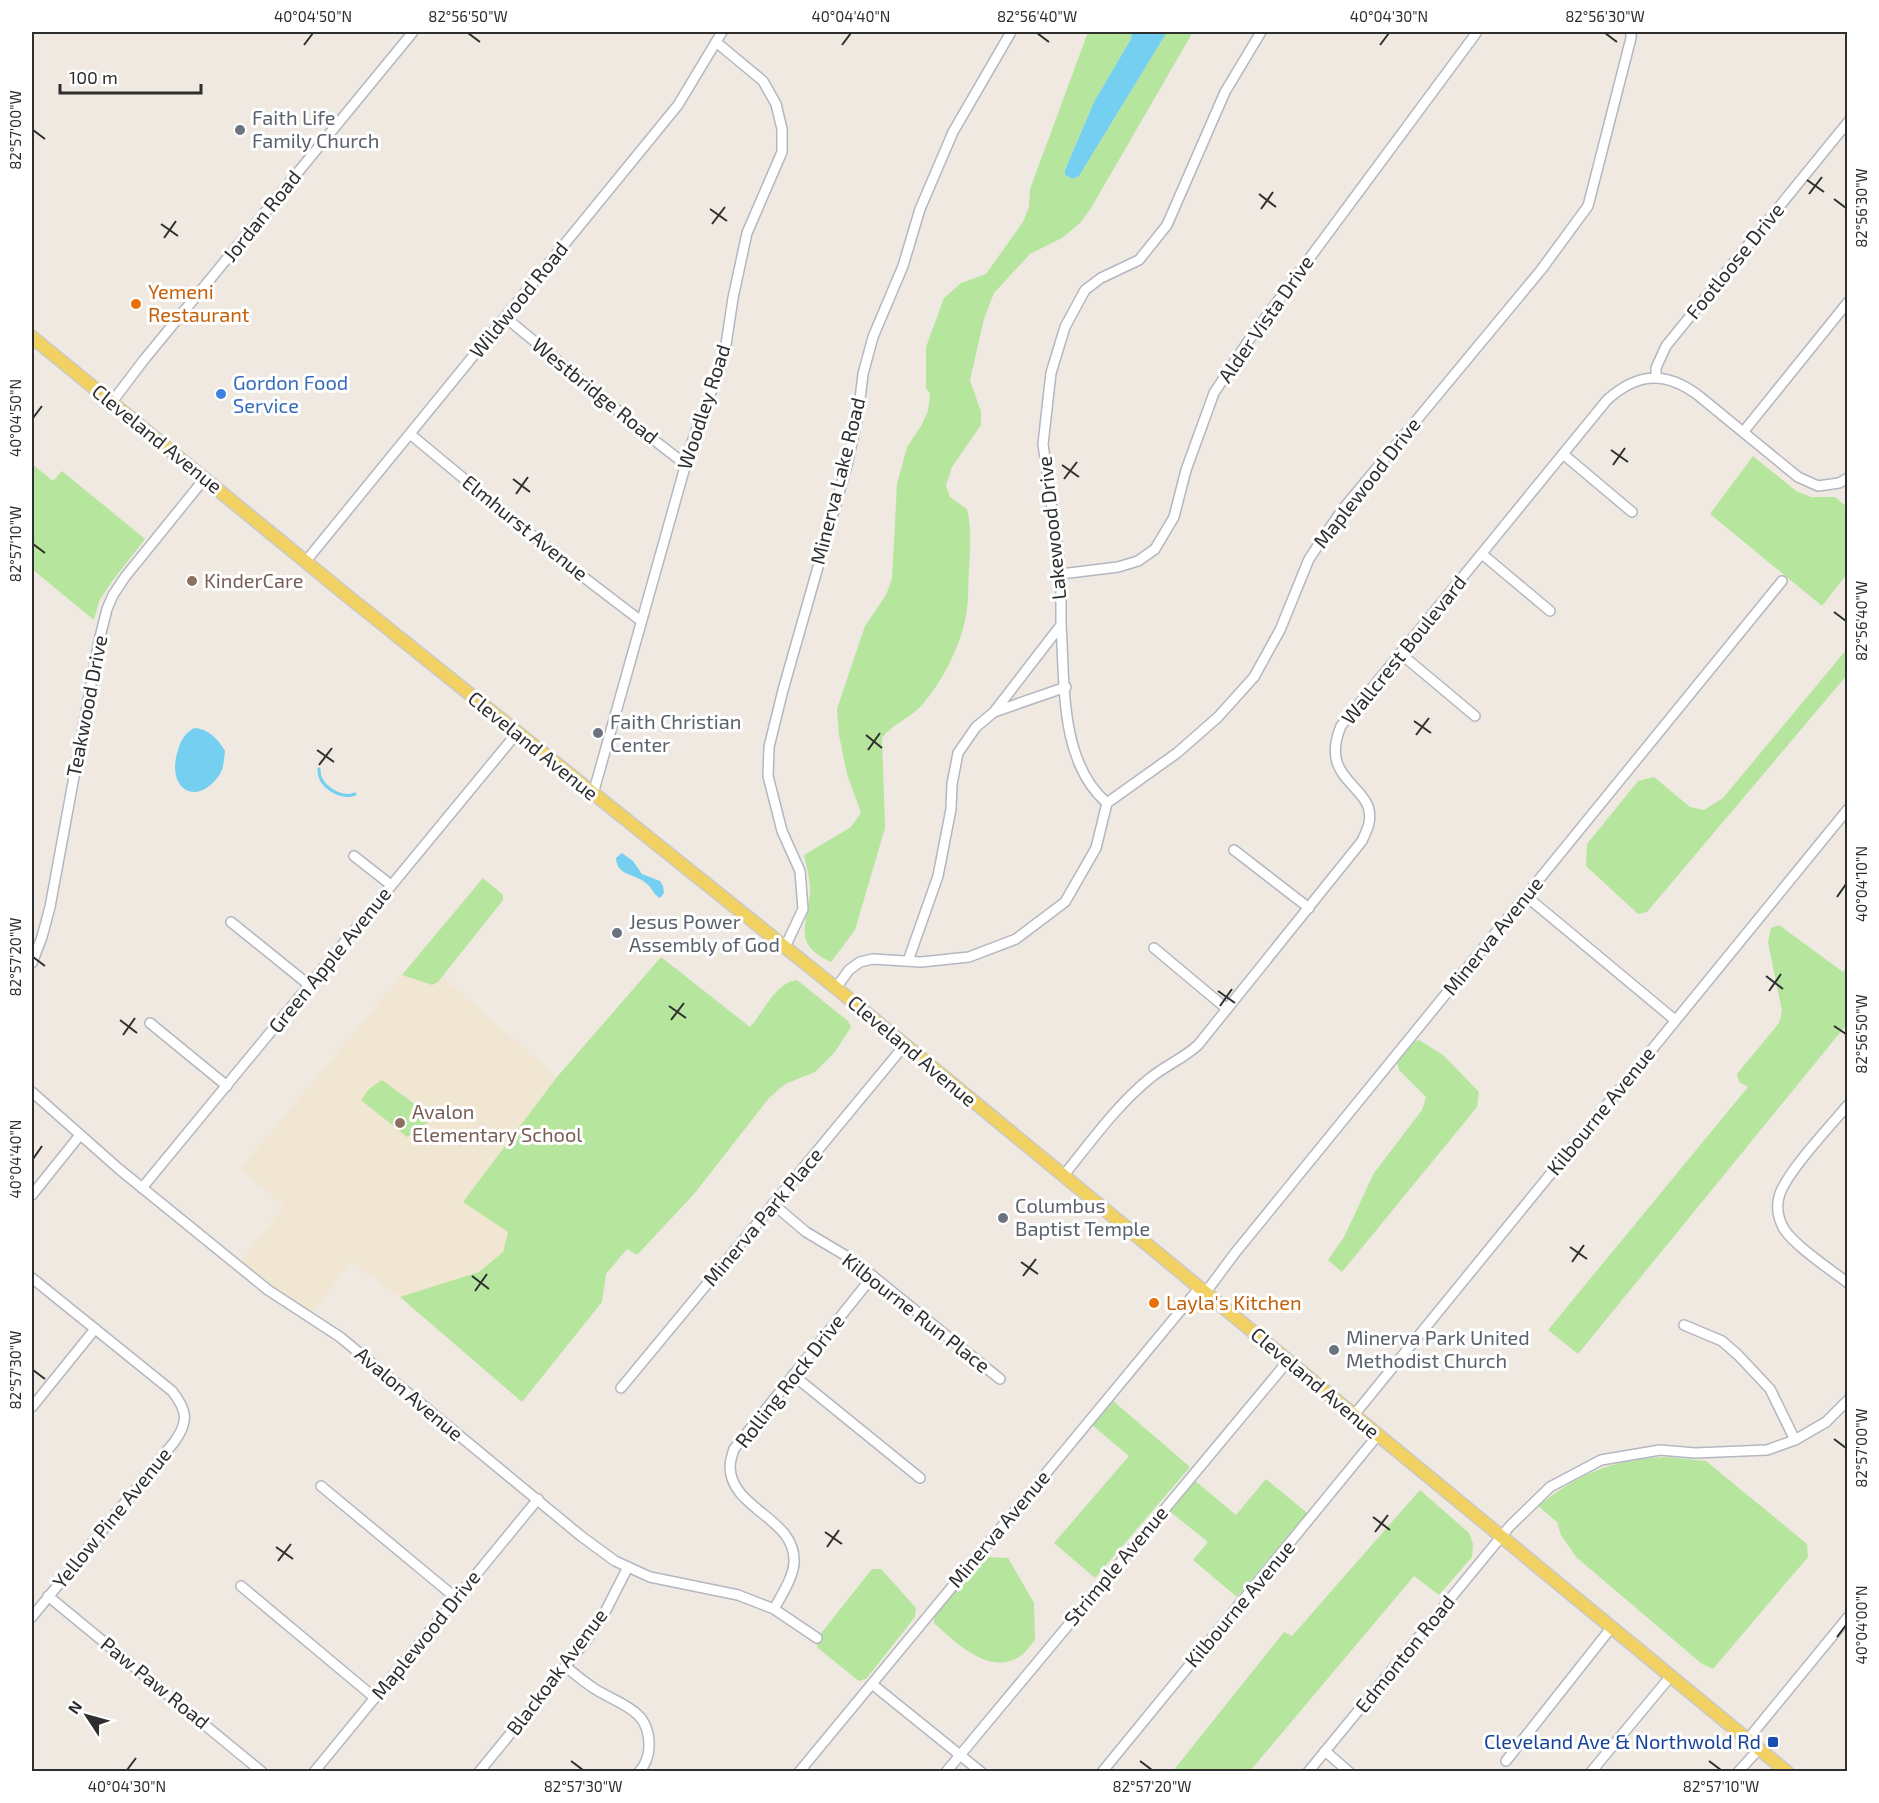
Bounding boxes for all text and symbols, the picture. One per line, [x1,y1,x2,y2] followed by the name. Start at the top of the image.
[274,7,352,25] text: 40°04'50"N
[428,7,508,25] text: 82°56'50"W
[812,7,890,25] text: 40°04'40"N
[997,7,1077,25] text: 82°56'40"W
[1350,7,1428,25] text: 40°04'30"N
[1565,7,1645,25] text: 82°56'30"W
[60,57,201,95] scale bar
[69,66,118,88] text: 100 m
[6,90,24,170] text: 82°57'00"W
[252,105,379,152] place label: Faith Life Family Church
[233,123,247,137] marker: Faith Life Family Church
[217,165,305,266] street label: Jordan Road
[1852,168,1870,248] text: 82°56'30"W
[1680,198,1788,323] street label: Footloose Drive
[464,236,572,362] street label: Wildwood Road
[1212,250,1318,387] street label: Alder Vista Drive
[148,279,250,326] place label: Yemeni Restaurant
[129,297,143,311] marker: Yemeni Restaurant
[528,332,664,448] street label: Westbridge Road
[672,341,735,472] street label: Woodley Road
[233,370,348,417] place label: Gordon Food Service
[88,378,227,498] street label: Cleveland Avenue
[6,379,24,457] text: 40°04'50"N
[214,387,228,401] marker: Gordon Food Service
[805,395,869,567] street label: Minerva Lake Road
[1308,412,1425,553] street label: Maplewood Drive
[1032,455,1070,601] street label: Lakewood Drive
[458,469,593,585] street label: Elmhurst Avenue
[6,506,24,582] text: 82°57'10"W
[204,568,304,592] place label: KinderCare
[1336,570,1471,729] street label: Wallcrest Boulevard
[185,574,199,588] marker: KinderCare
[1852,581,1870,661] text: 82°56'40"W
[61,633,112,779] street label: Teakwood Drive
[464,685,603,805] street label: Cleveland Avenue
[610,709,741,756] place label: Faith Christian Center
[591,726,605,740] marker: Faith Christian Center
[1852,846,1870,922] text: 40°04'10"N
[1437,871,1547,999] street label: Minerva Avenue
[263,882,395,1037] street label: Green Apple Avenue
[629,909,780,956] place label: Jesus Power Assembly of God
[6,918,24,996] text: 82°57'20"W
[610,926,624,940] marker: Jesus Power Assembly of God
[844,990,982,1111] street label: Cleveland Avenue
[1852,994,1870,1074] text: 82°56'50"W
[1541,1041,1659,1179] street label: Kilbourne Avenue
[412,1099,582,1146] place label: Avalon Elementary School
[393,1116,407,1130] marker: Avalon Elementary School
[6,1120,24,1198] text: 40°04'40"N
[697,1142,827,1290] street label: Minerva Park Place
[1015,1193,1150,1240] place label: Columbus Baptist Temple
[996,1211,1010,1225] marker: Columbus Baptist Temple
[838,1247,995,1377] street label: Kilbourne Run Place
[1166,1290,1302,1314] place label: Layla's Kitchen
[1147,1296,1161,1310] marker: Layla's Kitchen
[730,1309,849,1452] street label: Rolling Rock Drive
[1247,1322,1385,1443] street label: Cleveland Avenue
[1346,1325,1530,1372] place label: Minerva Park United Methodist Church
[6,1331,24,1409] text: 82°57'30"W
[351,1341,468,1445] street label: Avalon Avenue
[1327,1343,1341,1357] marker: Minerva Park United Methodist Church
[1852,1408,1870,1488] text: 82°57'00"W
[47,1442,176,1593] street label: Yellow Pine Avenue
[942,1465,1054,1592] street label: Minerva Avenue
[1058,1501,1172,1630] street label: Strimple Avenue
[1179,1535,1299,1672] street label: Kilbourne Avenue
[366,1565,485,1704] street label: Maplewood Drive
[1852,1585,1870,1665] text: 40°04'00"N
[1349,1590,1459,1717] street label: Edmonton Road
[501,1603,612,1739] street label: Blackoak Avenue
[97,1631,215,1733] street label: Paw Paw Road
[57,1686,117,1746] north arrow
[63,1697,86,1717] text: N
[1484,1729,1761,1753] place label: Cleveland Ave & Northwold Rd
[1766,1735,1780,1749] marker: Cleveland Ave & Northwold Rd
[88,1777,166,1795] text: 40°04'30"N
[544,1777,622,1795] text: 82°57'30"W
[1113,1777,1191,1795] text: 82°57'20"W
[1683,1777,1759,1795] text: 82°57'10"W

